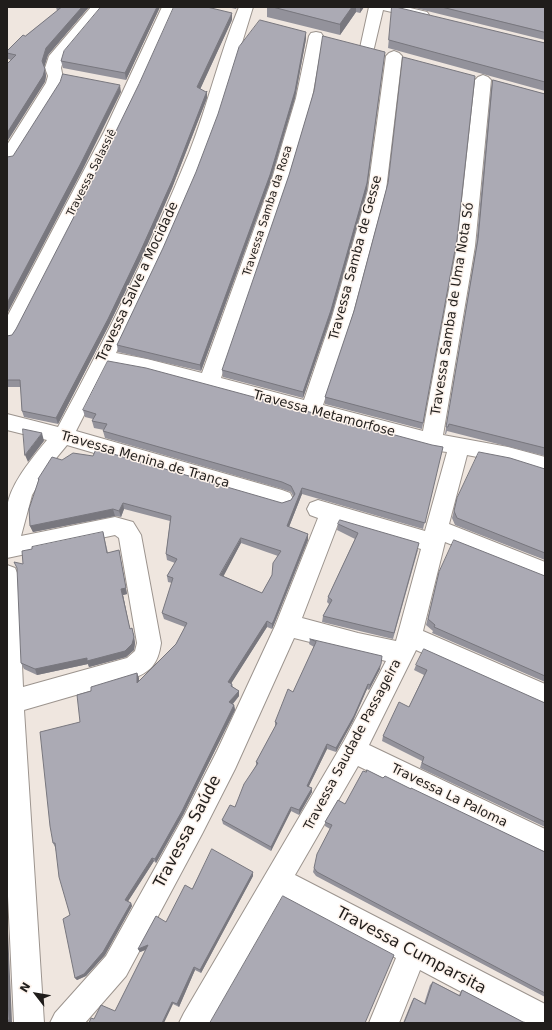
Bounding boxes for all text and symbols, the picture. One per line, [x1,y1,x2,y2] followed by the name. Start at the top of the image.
[64,127,120,219] street label: Travessa Salassiê
[241,144,295,278] street label: Travessa Samba da Rosa
[326,174,386,342] street label: Travessa Samba de Gesse
[94,199,182,365] street label: Travessa Salve a Mocidade
[428,201,478,417] street label: Travessa Samba de Uma Nota Só
[251,388,397,440] street label: Travessa Metamorfose
[59,428,231,492] street label: Travessa Menina de Trança
[301,657,405,833] street label: Travessa Saudade Passageira
[388,761,510,831] street label: Travessa La Paloma
[150,772,226,892] street label: Travessa Saúde
[333,903,489,999] street label: Travessa Cumparsita
[16,974,56,1014] north arrow
[17,980,33,995] text: N

